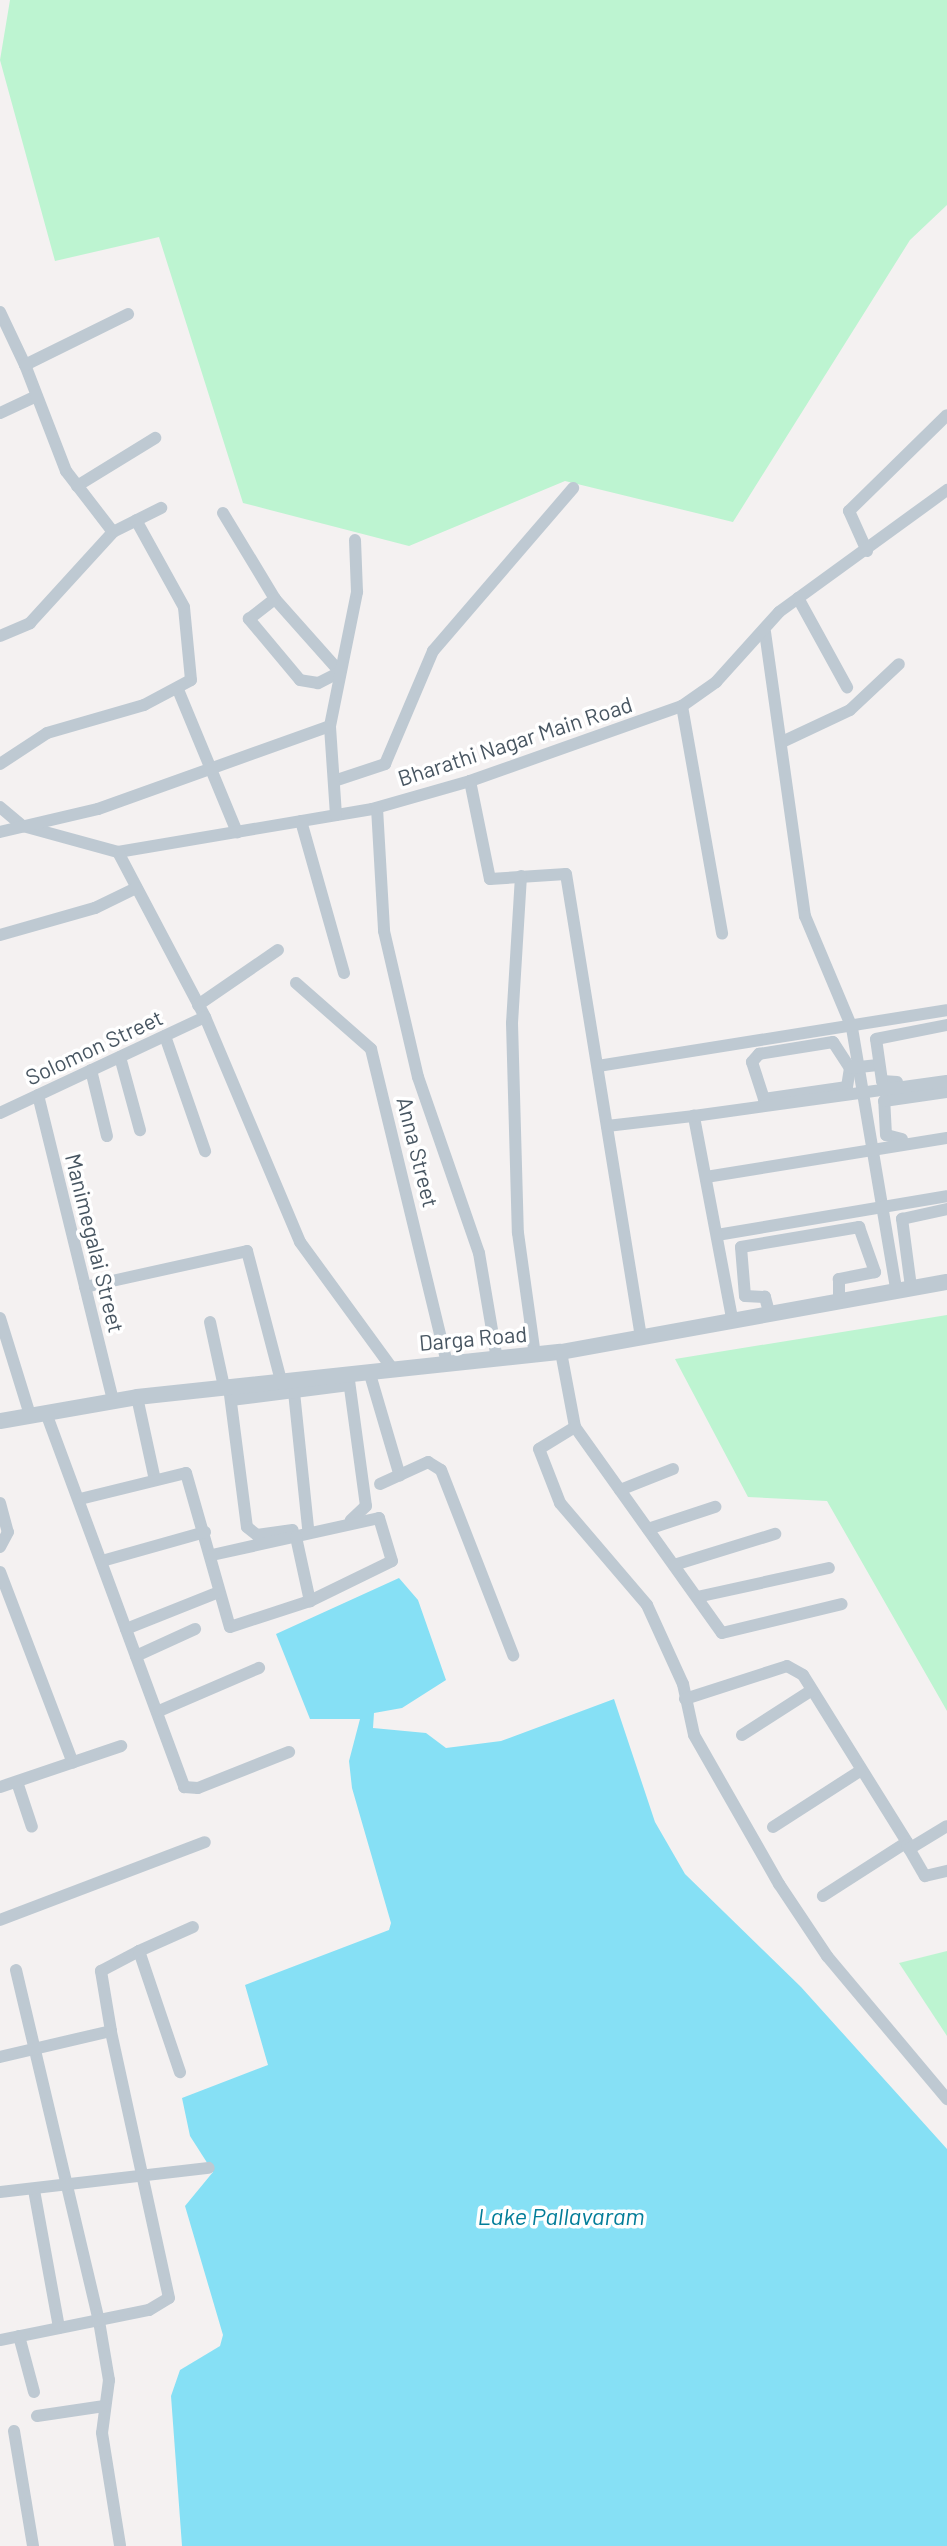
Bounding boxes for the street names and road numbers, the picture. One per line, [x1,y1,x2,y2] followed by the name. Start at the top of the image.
[394,691,636,791] street label: Bharathi Nagar Main Road
[21,1004,167,1090] street label: Solomon Street
[392,1094,444,1210] street label: Anna Street
[60,1151,130,1335] street label: Manimegalai Street
[418,1320,528,1356] street label: Darga Road

